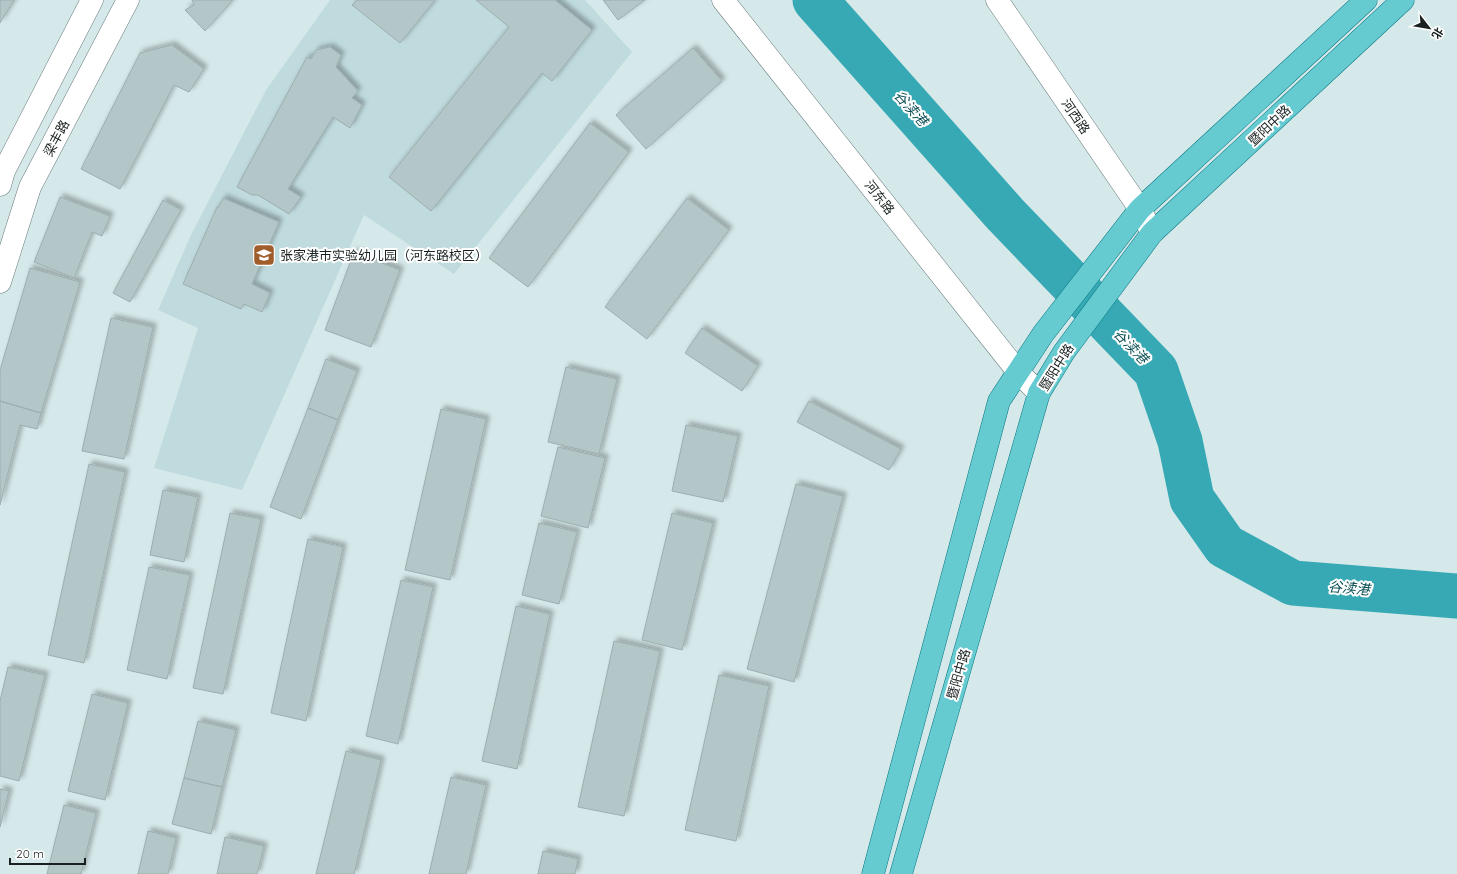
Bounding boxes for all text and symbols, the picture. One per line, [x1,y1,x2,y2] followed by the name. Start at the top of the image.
[1409,8,1449,48] north arrow
[1429,25,1446,41] text: 北
[890,86,933,131] water label: 谷渎港
[1058,95,1094,137] street label: 河西路
[1245,101,1293,149] street label: 暨阳中路
[40,117,72,159] street label: 梁丰路
[862,177,898,217] street label: 河东路
[251,242,277,268] school or university icon: 张家港市实验幼儿园（河东路校区）
[280,247,488,263] place label: 张家港市实验幼儿园（河东路校区）
[1110,325,1153,369] water label: 谷渎港
[1035,341,1077,393] street label: 暨阳中路
[1327,577,1373,599] water label: 谷渎港
[943,647,973,701] street label: 暨阳中路
[10,840,85,866] scale bar
[16,846,44,861] text: 20 m

